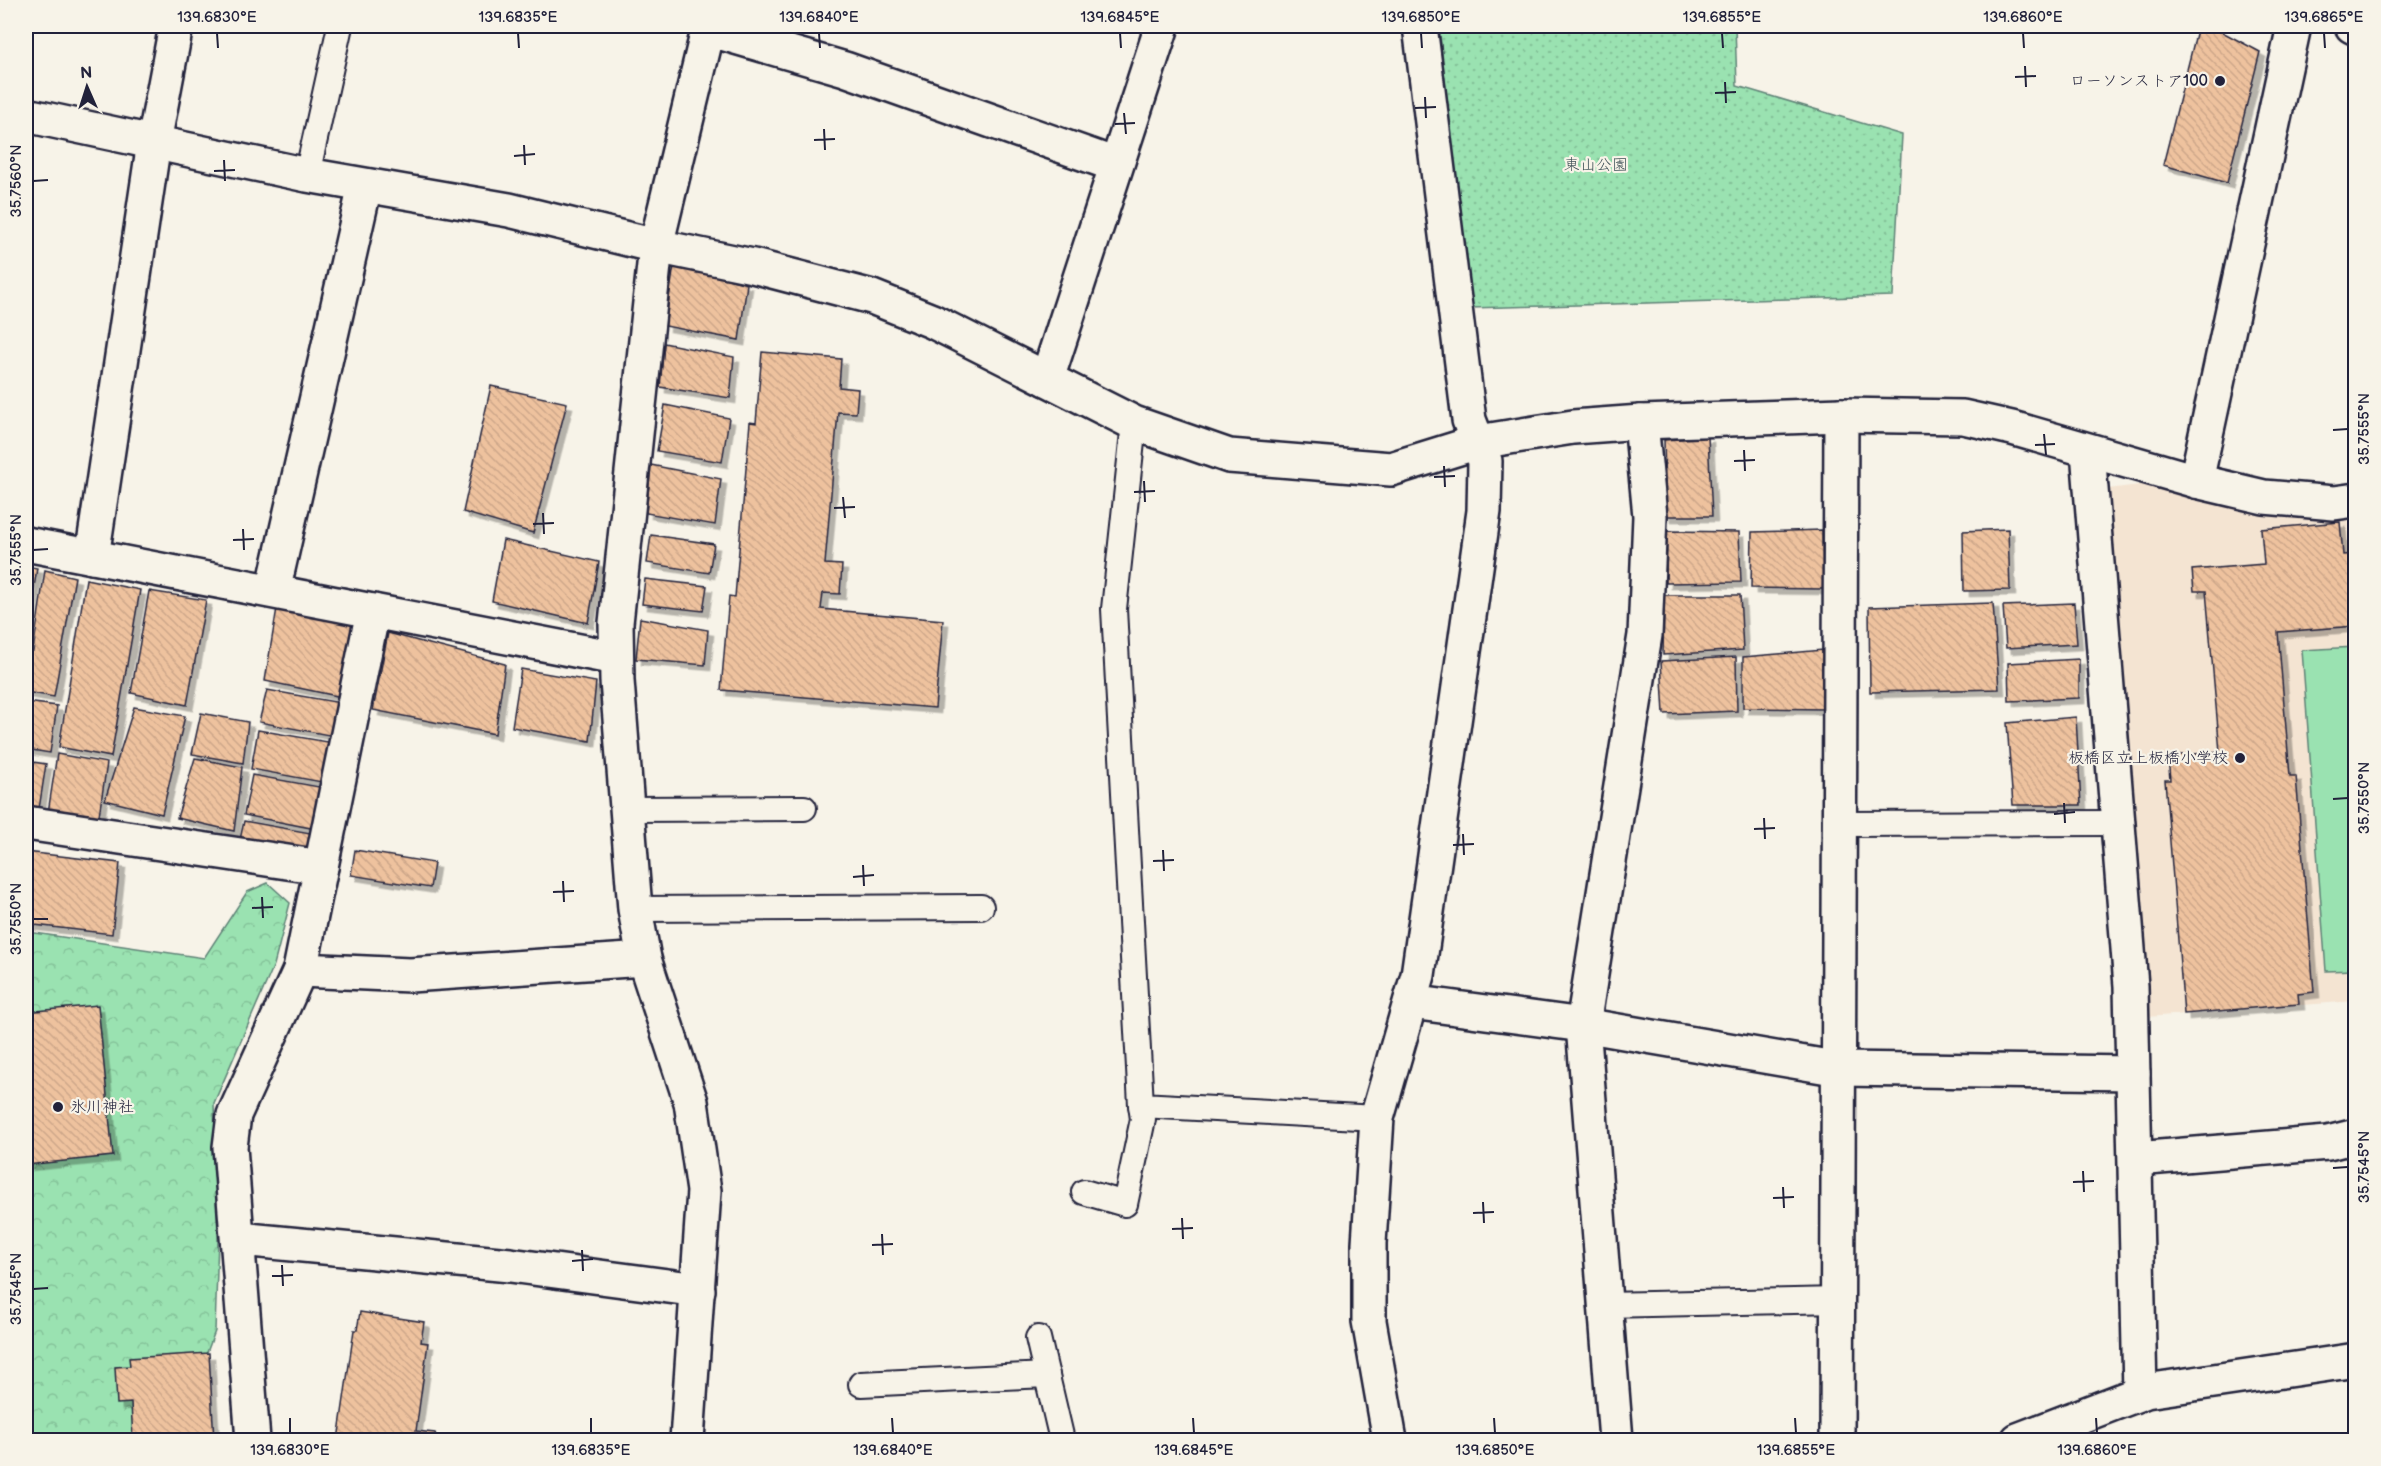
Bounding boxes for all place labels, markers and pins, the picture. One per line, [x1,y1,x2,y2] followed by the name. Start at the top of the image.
[2070,72,2208,91] place label: ローソンストア100
[2213,74,2227,88] marker: ローソンストア100
[2068,749,2228,768] place label: 板橋区立上板橋小学校
[2233,751,2247,765] marker: 板橋区立上板橋小学校
[70,1098,134,1117] place label: 氷川神社
[51,1100,65,1114] marker: 氷川神社

